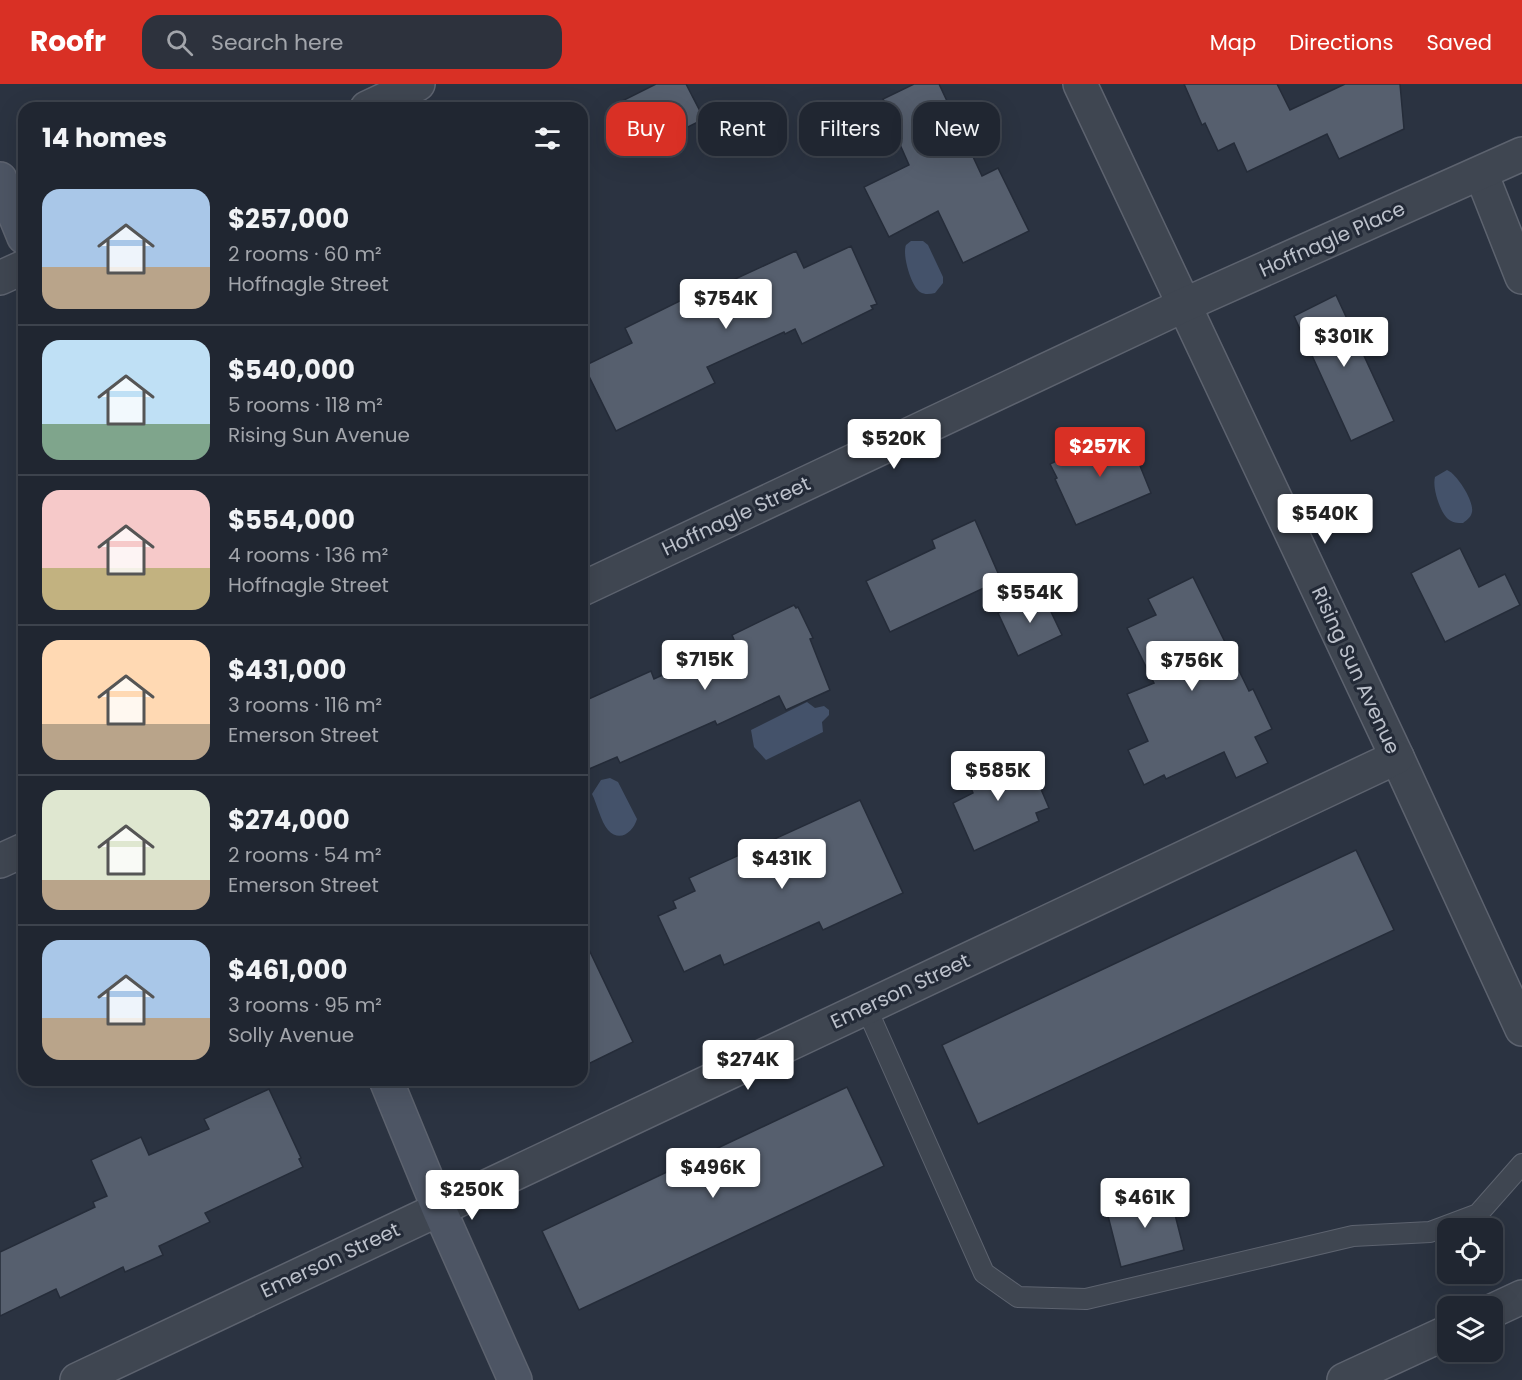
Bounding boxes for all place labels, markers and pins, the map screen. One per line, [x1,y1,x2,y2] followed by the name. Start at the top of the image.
[684,279,768,330] pin: $754K
[1302,317,1386,368] pin: $301K
[852,419,936,470] pin: $520K
[1058,427,1142,478] pin: $257K
[1283,494,1367,545] pin: $540K
[988,573,1072,624] pin: $554K
[663,640,747,691] pin: $715K
[1150,641,1234,692] pin: $756K
[956,751,1040,802] pin: $585K
[740,839,824,890] pin: $431K
[706,1040,790,1091] pin: $274K
[671,1148,755,1199] pin: $496K
[430,1170,514,1221] pin: $250K
[1103,1178,1187,1229] pin: $461K

